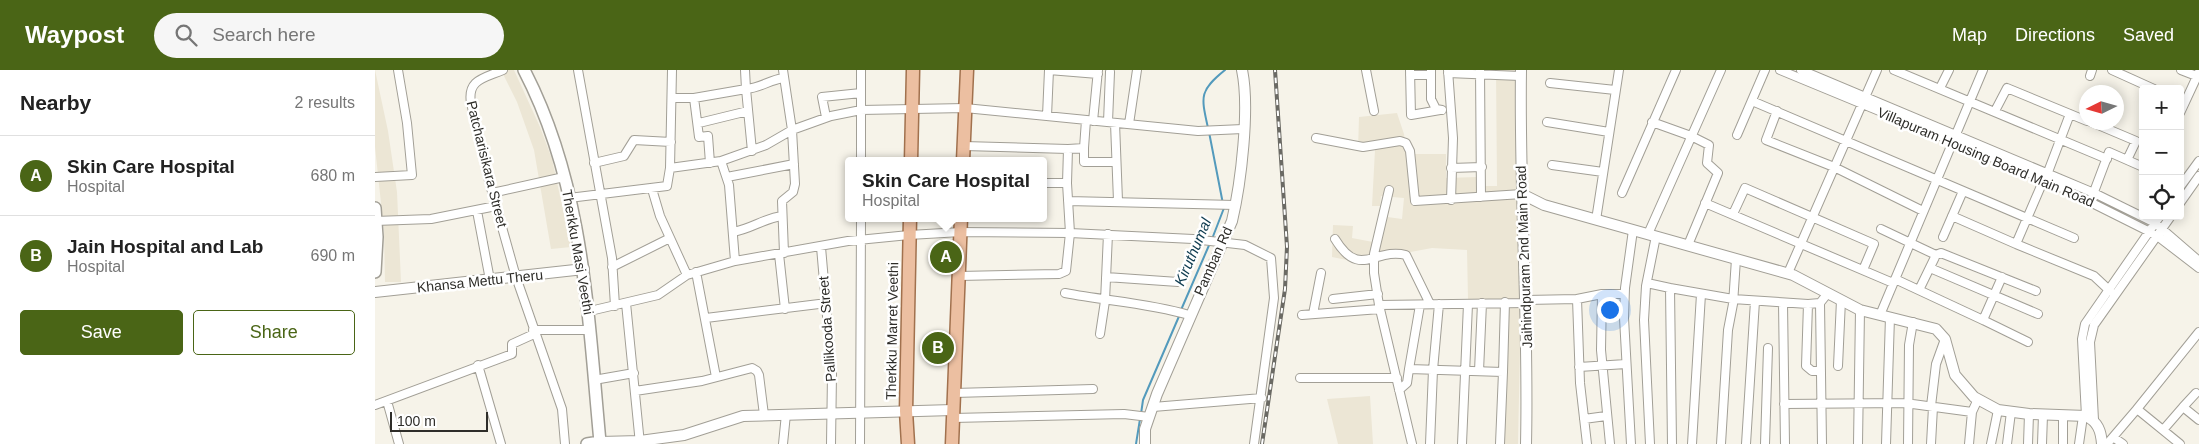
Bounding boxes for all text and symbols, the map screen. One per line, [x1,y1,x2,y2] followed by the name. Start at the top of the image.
[154,13,504,58] search box
[25,21,124,48] text: Waypost
[172,21,200,49] icon: search
[212,24,316,45] text: Search here
[1952,25,1987,45] text: Map
[2015,25,2095,45] text: Directions
[2123,25,2174,45] text: Saved
[2079,85,2124,130] north arrow
[2139,85,2184,220] map controls
[2139,85,2184,130] button: +
[20,91,91,114] text: Nearby
[295,94,355,111] text: 2 results
[464,99,511,229] street label: Patcharisikara Street
[1875,104,2097,210] street label: Villapuram Housing Board Main Road
[2139,130,2184,175] button: −
[67,156,235,177] text: Skin Care Hospital
[845,157,1047,222] popup
[1513,165,1535,349] street label: Jaihindpuram 2nd Main Road
[30,167,42,184] text: A
[311,167,355,184] text: 680 m
[862,170,1030,191] text: Skin Care Hospital
[2139,175,2184,220] button: locate
[67,178,125,195] text: Hospital
[559,188,597,316] street label: Therkku Masi Veethi
[862,192,920,209] text: Hospital
[1171,215,1215,288] water label: Kiruthumal
[1191,224,1235,298] street label: Pamban Rd
[67,236,263,257] text: Jain Hospital and Lab
[930,238,962,276] pin: A
[30,247,42,264] text: B
[311,247,355,264] text: 690 m
[67,258,125,275] text: Hospital
[883,262,901,400] street label: Therkku Marret Veethi
[416,266,544,296] street label: Khansa Mettu Theru
[815,276,839,382] street label: Pallikooda Street
[1597,297,1623,323] your location
[20,310,183,355] button: Save
[193,310,355,355] button: Share
[922,329,954,367] pin: B
[390,409,487,432] scale bar
[397,413,436,429] text: 100 m

